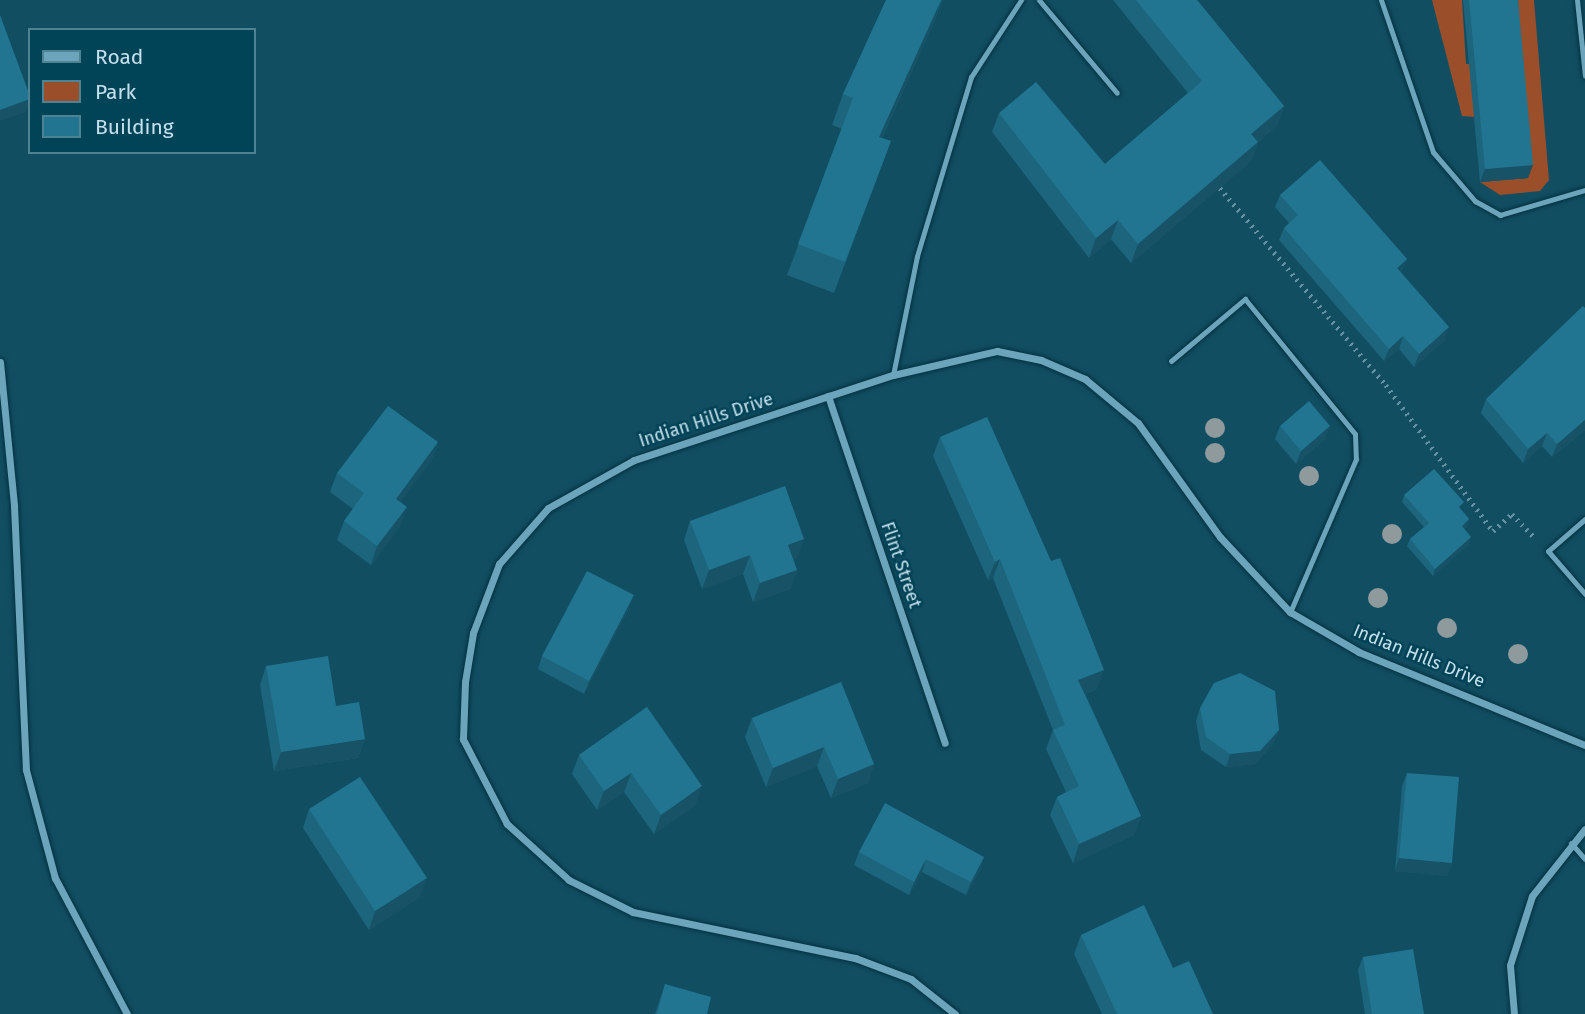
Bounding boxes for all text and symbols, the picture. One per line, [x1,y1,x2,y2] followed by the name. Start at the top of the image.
[28,28,256,154] legend
[95,44,143,70] text: Road
[95,79,136,105] text: Park
[95,114,174,140] text: Building
[636,388,776,452] street label: Indian Hills Drive
[876,519,926,611] street label: Flint Street
[1350,620,1488,692] street label: Indian Hills Drive

